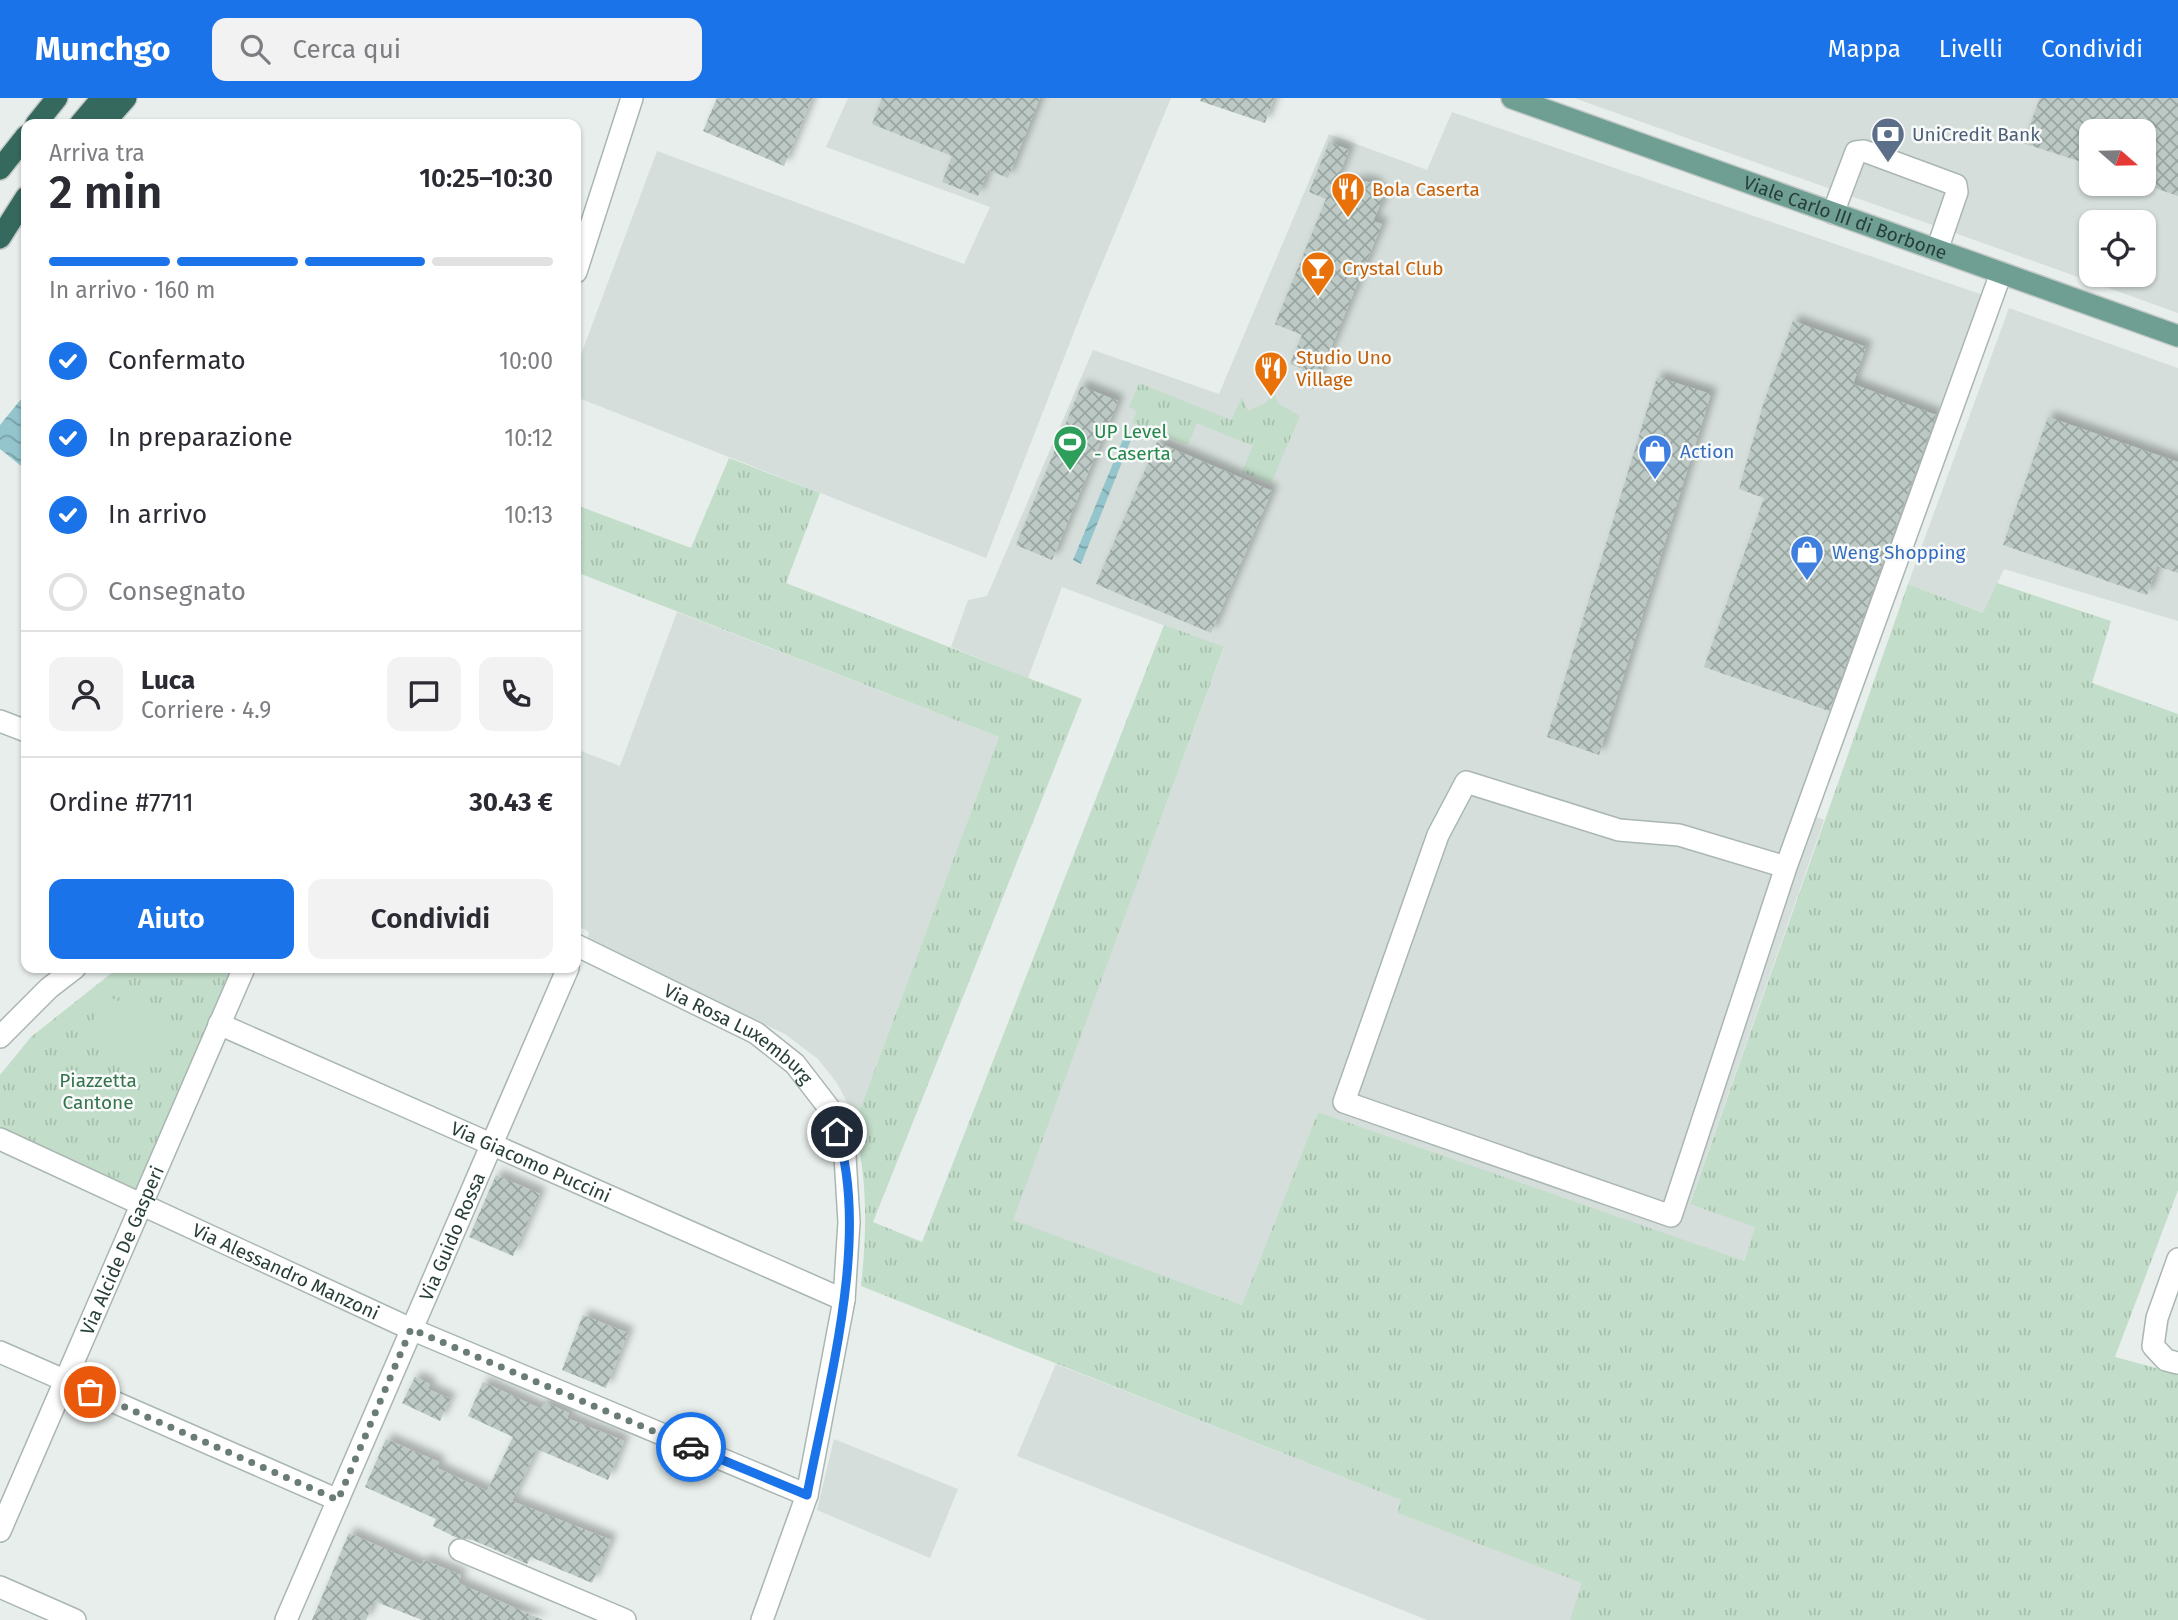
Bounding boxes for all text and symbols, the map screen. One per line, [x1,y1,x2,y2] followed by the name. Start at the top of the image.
[212,18,702,81] search box
[35,29,170,69] text: Munchgo
[236,30,274,68] icon: search
[292,34,401,65] text: Cerca qui
[1828,35,1901,63] text: Mappa
[1939,35,2003,63] text: Livelli
[2041,35,2143,63] text: Condividi
[1869,115,1907,164] bank icon: UniCredit Bank
[2079,119,2156,196] north arrow
[2079,119,2156,287] map controls
[1912,123,2040,146] place label: UniCredit Bank
[49,139,145,167] text: Arriva tra
[419,163,553,194] text: 10:25–10:30
[49,165,162,220] text: 2 min
[1329,170,1367,219] restaurant icon: Bola Caserta
[1741,170,1950,264] street label: Viale Carlo III di Borbone
[1372,178,1480,201] place label: Bola Caserta
[2079,210,2156,287] button: locate
[1299,249,1337,298] bar icon: Crystal Club
[1342,257,1444,280] place label: Crystal Club
[49,276,215,304] text: In arrivo · 160 m
[49,342,87,380] icon: check
[108,345,246,376] text: Confermato
[1296,346,1392,391] place label: Studio Uno Village
[499,347,553,375] text: 10:00
[1252,349,1290,398] restaurant icon: Studio Uno Village
[49,419,87,457] icon: check
[1094,420,1171,465] place label: UP Level - Caserta
[108,422,293,453] text: In preparazione
[1051,423,1089,472] sports icon: UP Level - Caserta
[504,424,553,452] text: 10:12
[1636,432,1674,481] shop icon: Action
[1680,440,1734,463] place label: Action
[49,496,87,534] icon: check
[108,499,207,530] text: In arrivo
[504,501,553,529] text: 10:13
[1788,533,1826,582] shop icon: Weng Shopping
[1832,541,1966,564] place label: Weng Shopping
[108,576,246,607] text: Consegnato
[49,657,123,731] button: person
[387,657,461,731] button: chat
[479,657,553,731] button: phone
[141,665,195,696] text: Luca
[141,696,271,724] text: Corriere · 4.9
[49,787,194,818] text: Ordine #7711
[469,787,553,818] text: 30.43 €
[49,879,294,959] button: Aiuto
[308,879,553,959] button: Condividi
[660,978,818,1089] street label: Via Rosa Luxemburg
[59,1069,137,1114] park label: Piazzetta Cantone
[807,1102,867,1162] pin
[818,1113,856,1151] icon: home
[447,1116,615,1207] street label: Via Giacomo Puccini
[75,1162,168,1338] street label: Via Alcide De Gasperi
[414,1169,490,1304] street label: Via Guido Rossa
[189,1218,383,1324] street label: Via Alessandro Manzoni
[60,1362,120,1422] pin
[71,1373,109,1411] icon: bag
[656,1412,726,1482] courier
[672,1428,710,1466] icon: car

